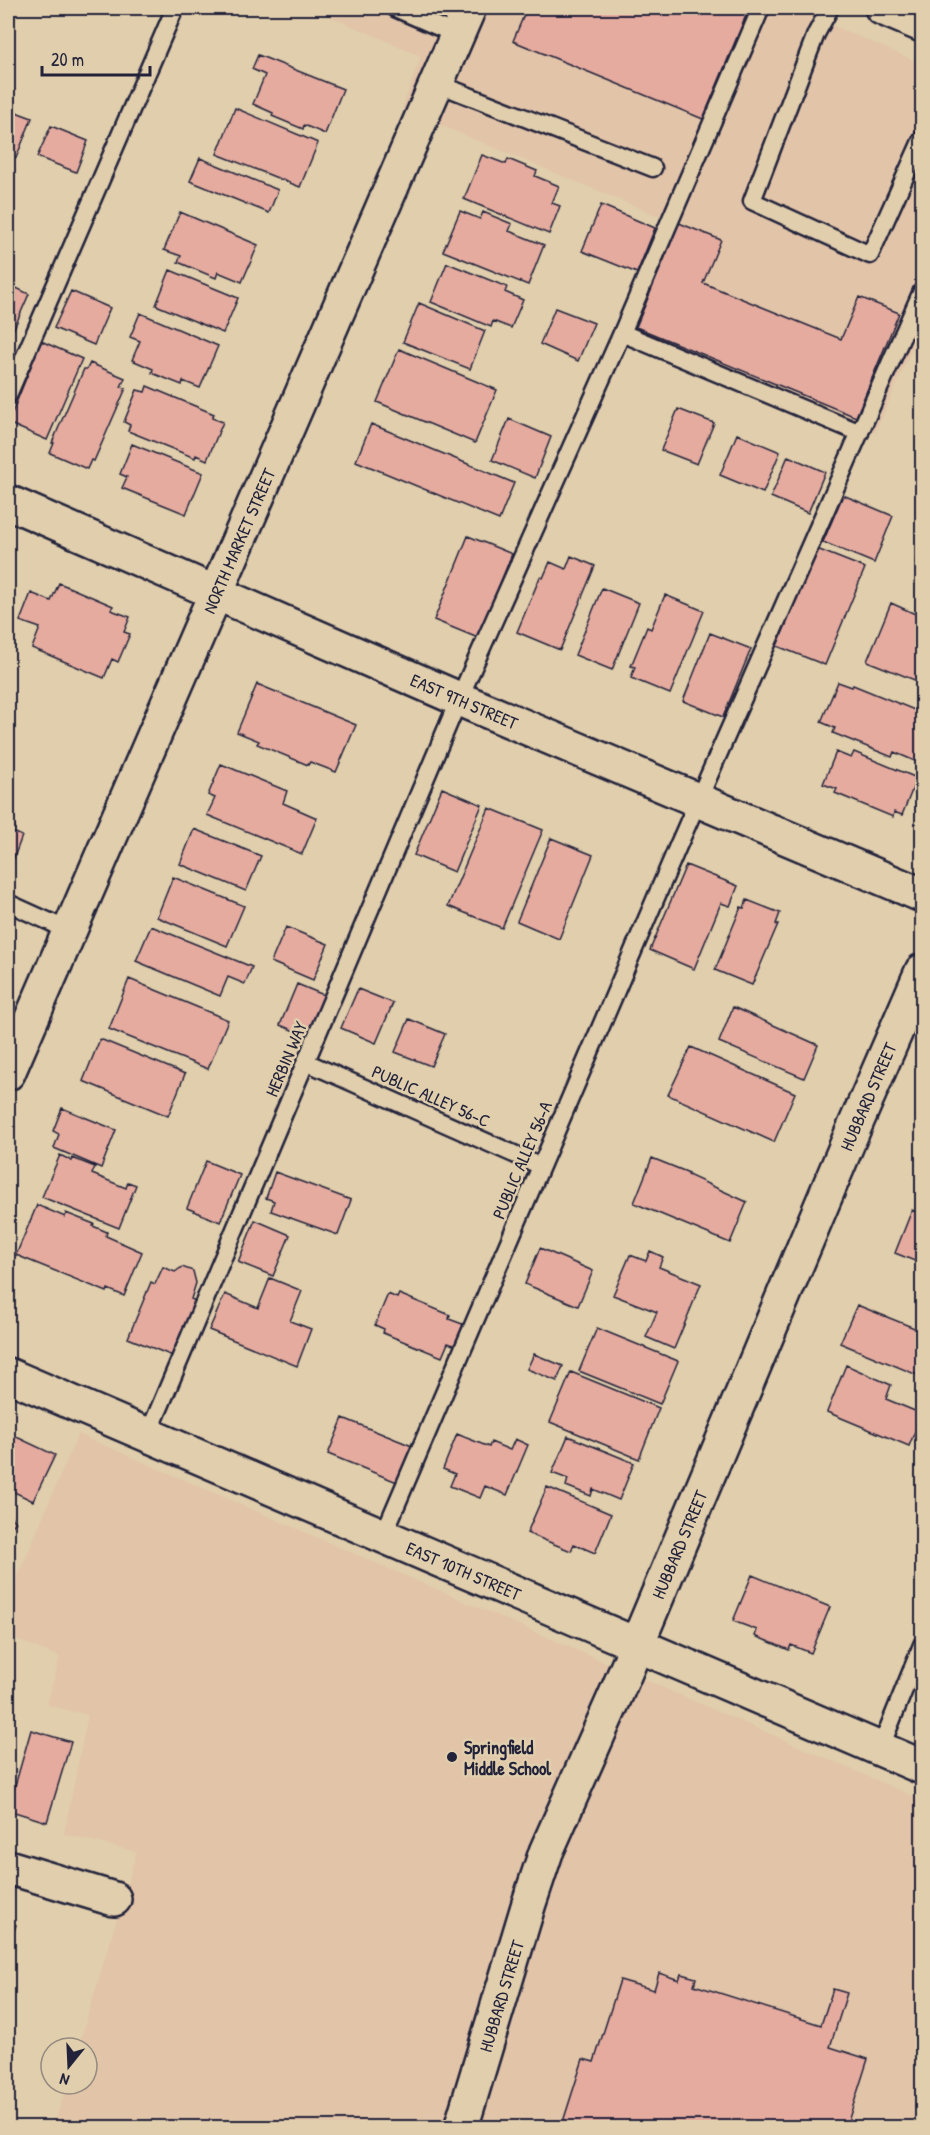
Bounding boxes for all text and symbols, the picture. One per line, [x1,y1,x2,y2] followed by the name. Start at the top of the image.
[42,39,150,77] scale bar
[51,47,84,72] text: 20 m
[196,464,281,617] street label: NORTH MARKET STREET
[407,667,523,735] street label: EAST 9TH STREET
[259,1018,313,1100] street label: HERBIN WAY
[833,1038,902,1154] street label: HUBBARD STREET
[368,1059,494,1133] street label: PUBLIC ALLEY 56-C
[486,1097,558,1223] street label: PUBLIC ALLEY 56-A
[645,1486,713,1602] street label: HUBBARD STREET
[403,1535,526,1606] street label: EAST 10TH STREET
[464,1735,552,1781] place label: Springfield Middle School
[445,1750,459,1764] marker: Springfield Middle School
[472,1936,530,2055] street label: HUBBARD STREET
[39,2036,99,2096] north arrow
[56,2068,72,2092] text: N

